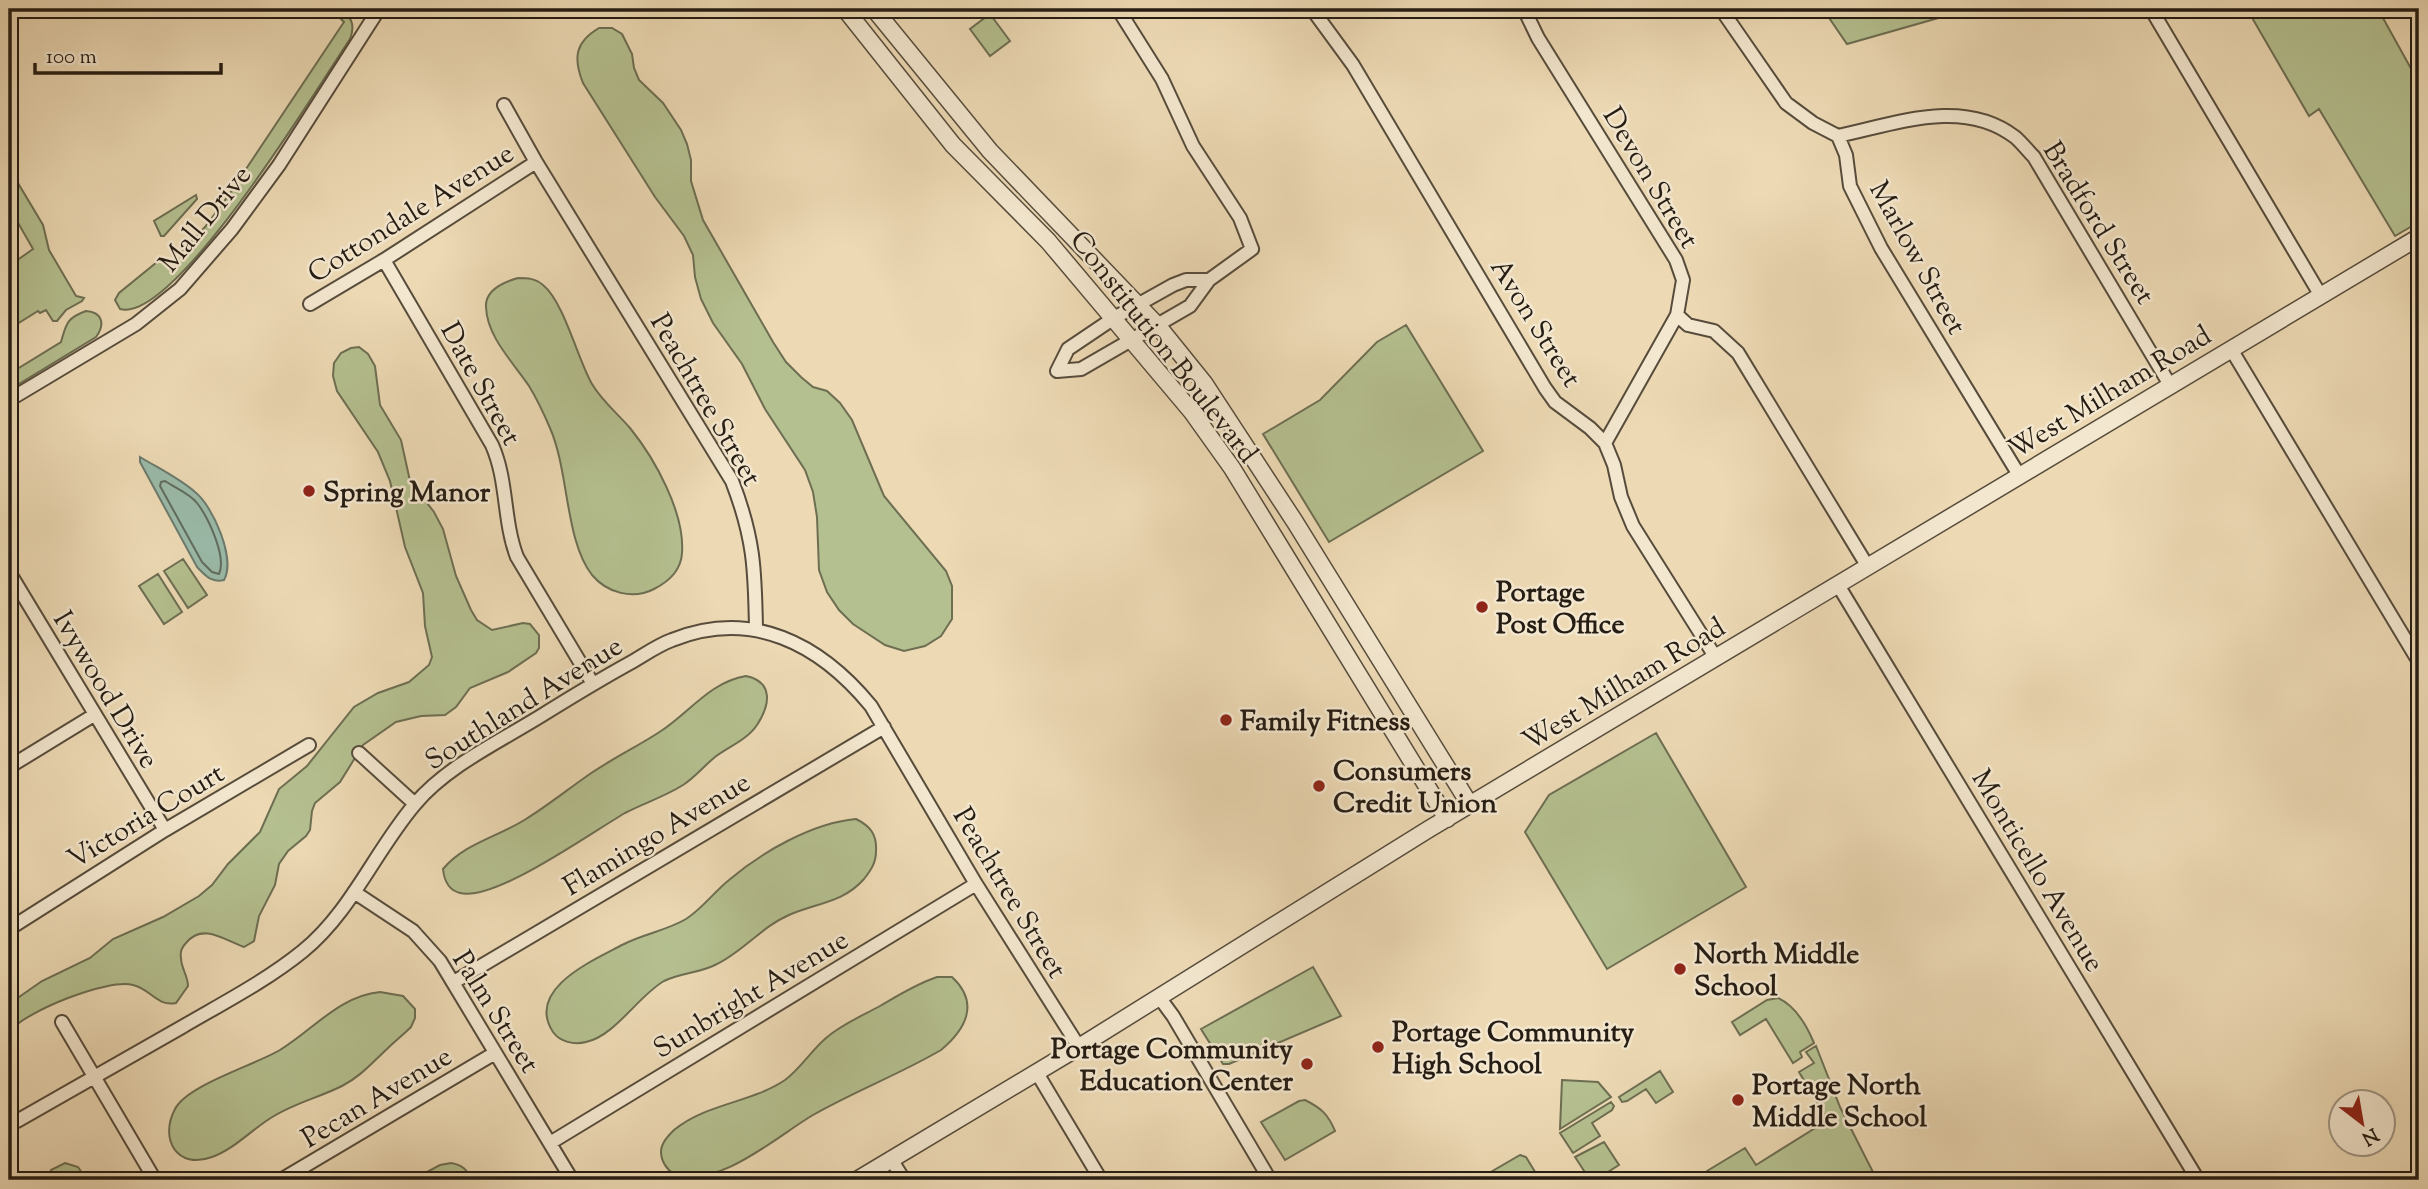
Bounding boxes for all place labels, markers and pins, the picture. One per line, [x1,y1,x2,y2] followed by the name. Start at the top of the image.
[323,474,491,514] place label: Spring Manor
[301,483,317,499] marker: Spring Manor
[1496,574,1625,646] place label: Portage Post Office
[1474,599,1490,615] marker: Portage Post Office
[1240,703,1410,743] place label: Family Fitness
[1218,712,1234,728] marker: Family Fitness
[1333,753,1497,825] place label: Consumers Credit Union
[1311,778,1327,794] marker: Consumers Credit Union
[1694,936,1859,1008] place label: North Middle School
[1672,961,1688,977] marker: North Middle School
[1392,1014,1634,1086] place label: Portage Community High School
[1051,1031,1293,1103] place label: Portage Community Education Center
[1370,1039,1386,1055] marker: Portage Community High School
[1299,1056,1315,1072] marker: Portage Community Education Center
[1752,1067,1927,1139] place label: Portage North Middle School
[1730,1092,1746,1108] marker: Portage North Middle School

